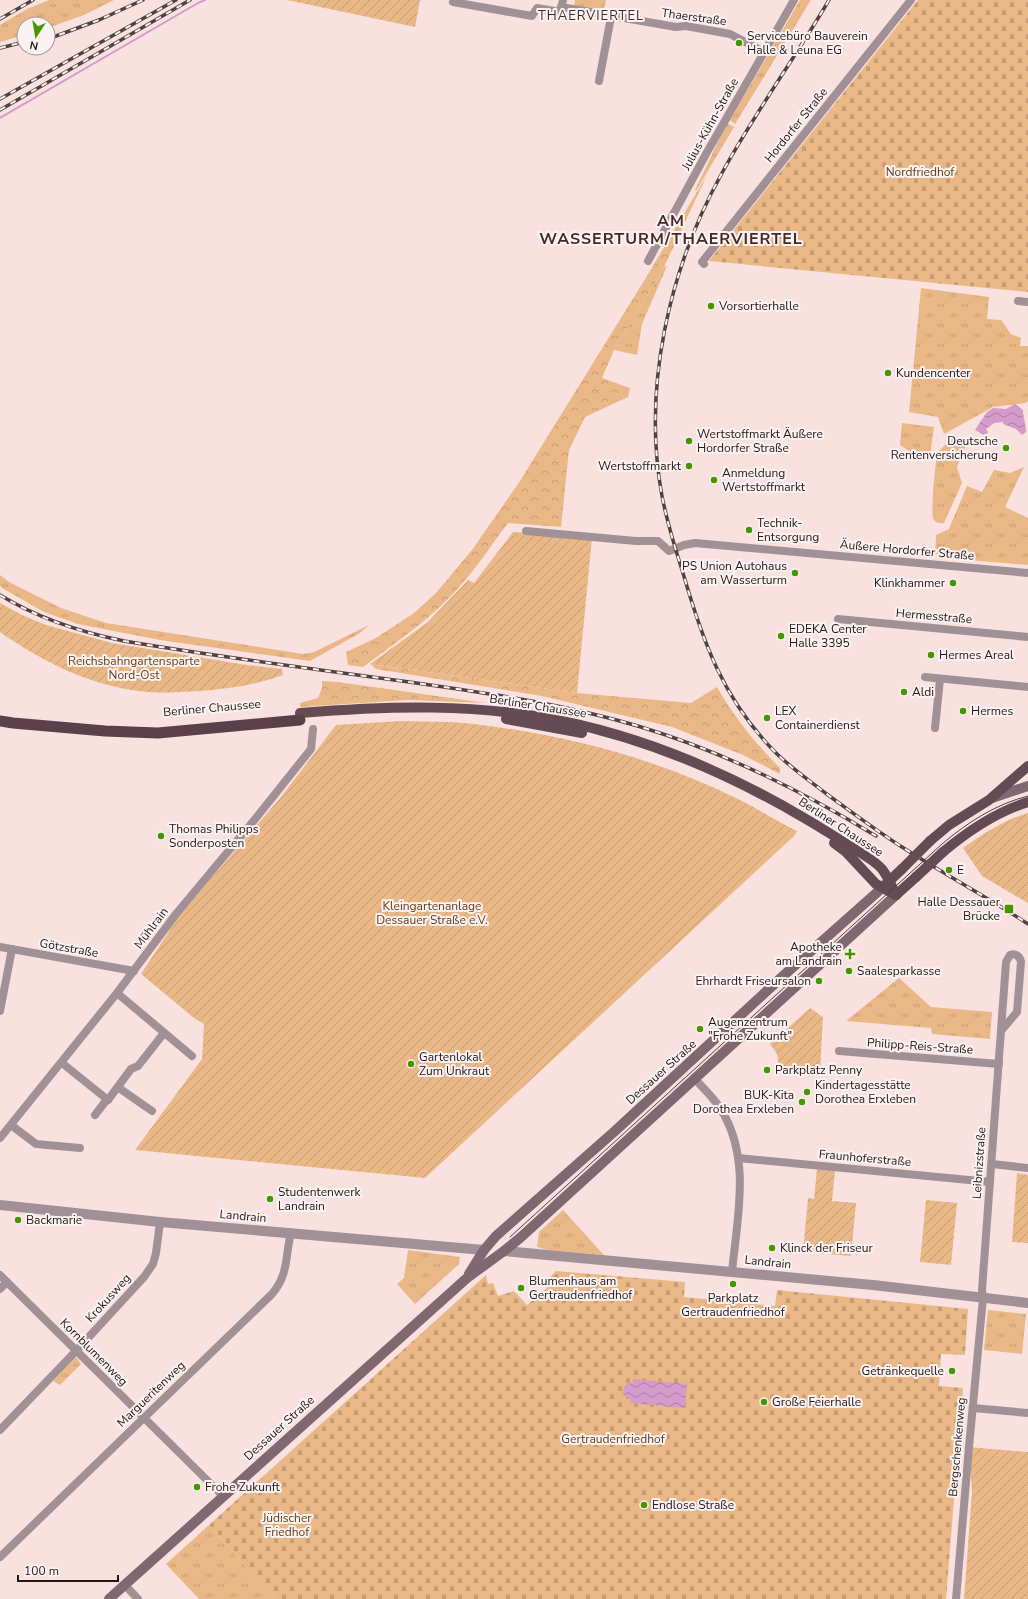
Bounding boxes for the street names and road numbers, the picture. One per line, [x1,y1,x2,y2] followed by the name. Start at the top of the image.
[661,5,727,29] street label: Thaerstraße
[678,75,742,174] street label: Julius-Kühn-Straße
[761,84,831,166] street label: Hordorfer Straße
[839,536,975,564] street label: Äußere Hordorfer Straße
[895,605,973,627] street label: Hermesstraße
[488,690,588,722] street label: Berliner Chaussee
[162,696,262,720] street label: Berliner Chaussee
[796,794,886,860] street label: Berliner Chaussee
[130,904,172,952] street label: Mühlrain
[38,935,100,961] street label: Götzstraße
[866,1034,974,1058] street label: Philipp-Reis-Straße
[622,1036,700,1108] street label: Dessauer Straße
[969,1127,989,1199] street label: Leibnizstraße
[818,1146,912,1170] street label: Fraunhoferstraße
[219,1206,267,1226] street label: Landrain
[744,1252,792,1272] street label: Landrain
[82,1270,134,1326] street label: Krokusweg
[57,1315,131,1389] street label: Kornblumenweg
[114,1357,188,1431] street label: Margueritenweg
[240,1392,318,1464] street label: Dessauer Straße
[945,1397,969,1497] street label: Bergschenkenweg

